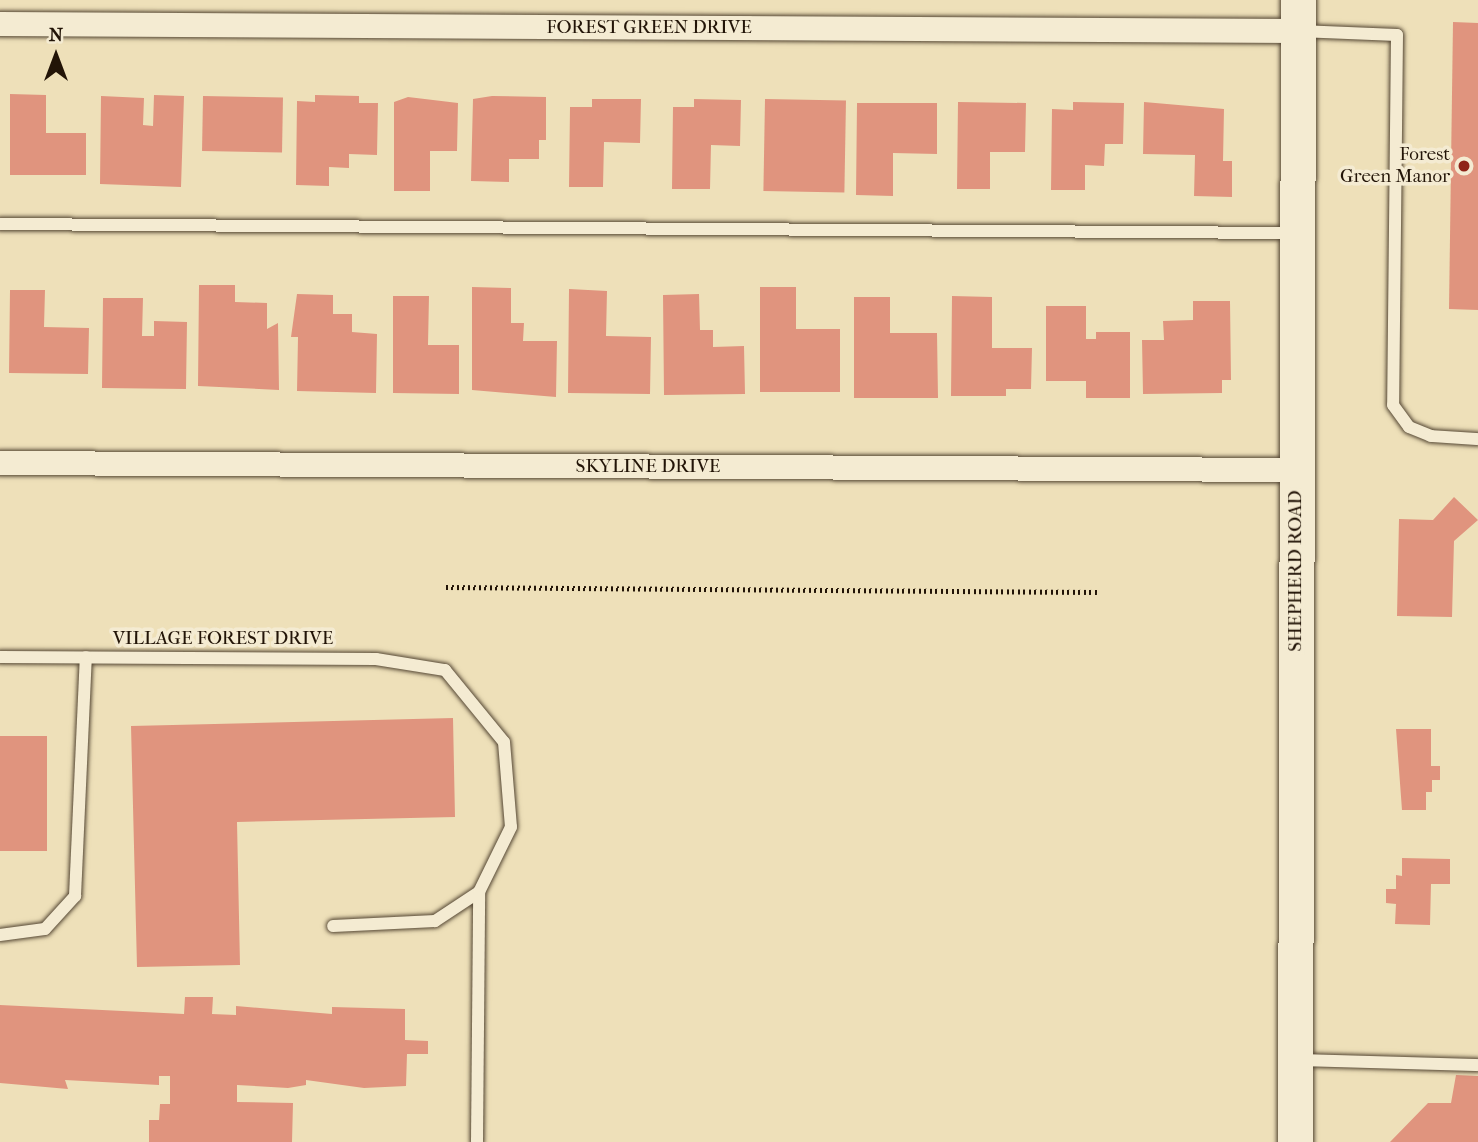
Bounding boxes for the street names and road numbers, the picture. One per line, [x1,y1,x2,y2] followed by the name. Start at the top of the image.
[546,17,752,39] street label: FOREST GREEN DRIVE
[576,456,720,478] street label: SKYLINE DRIVE
[1285,490,1307,652] street label: SHEPHERD ROAD
[113,628,333,650] street label: VILLAGE FOREST DRIVE

